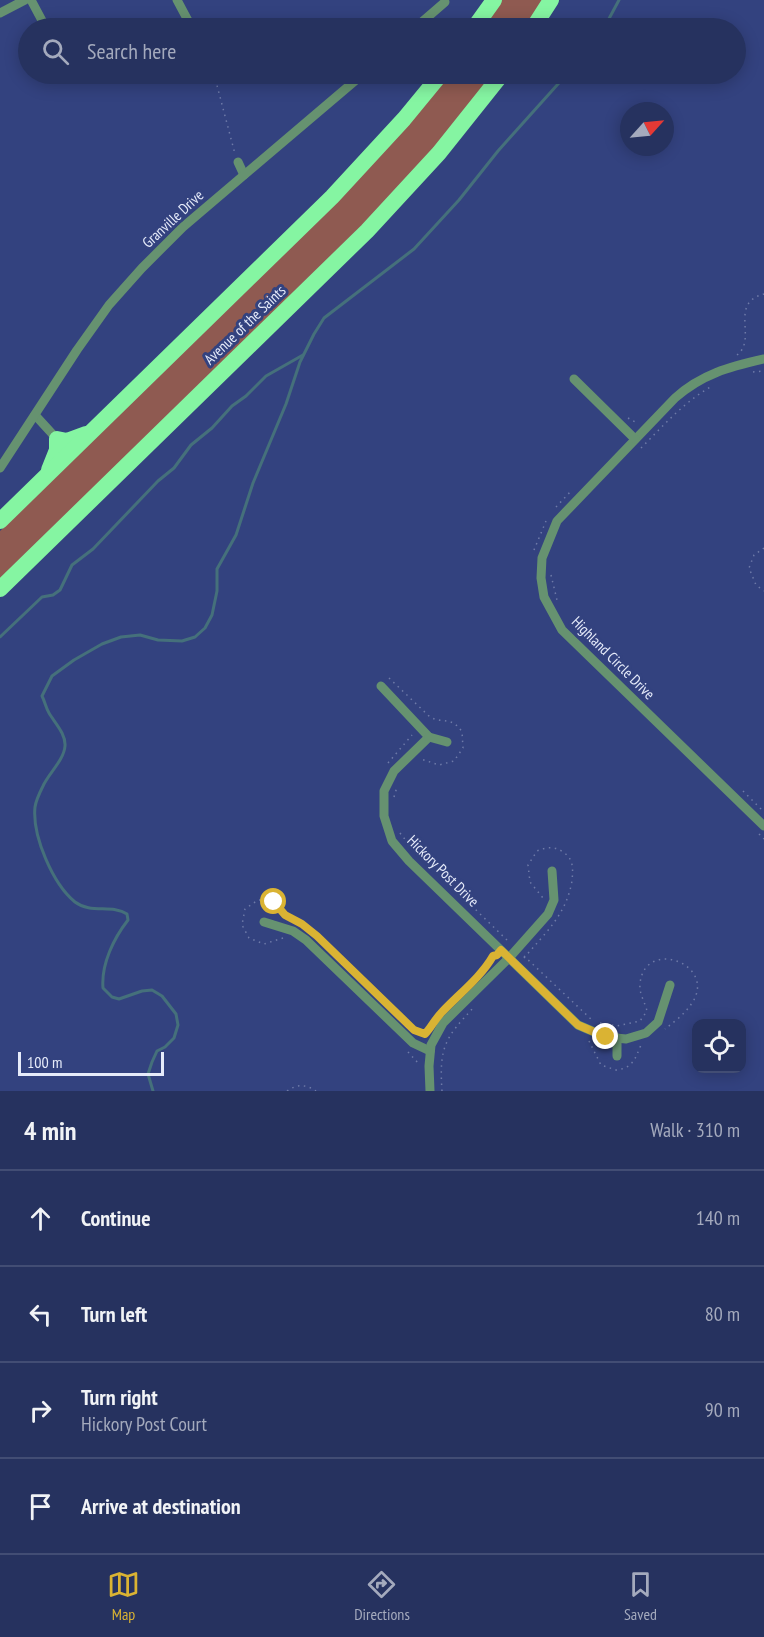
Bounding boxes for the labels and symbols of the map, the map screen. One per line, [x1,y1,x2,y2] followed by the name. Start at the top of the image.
[620,102,674,156] north arrow
[138,186,207,252] street label: Granville Drive
[200,281,289,368] street label: Avenue of the Saints
[568,612,659,703] street label: Highland Circle Drive
[403,831,483,911] street label: Hickory Post Drive
[260,888,286,914] route start
[592,1023,618,1049] route end
[18,1049,164,1076] scale bar

